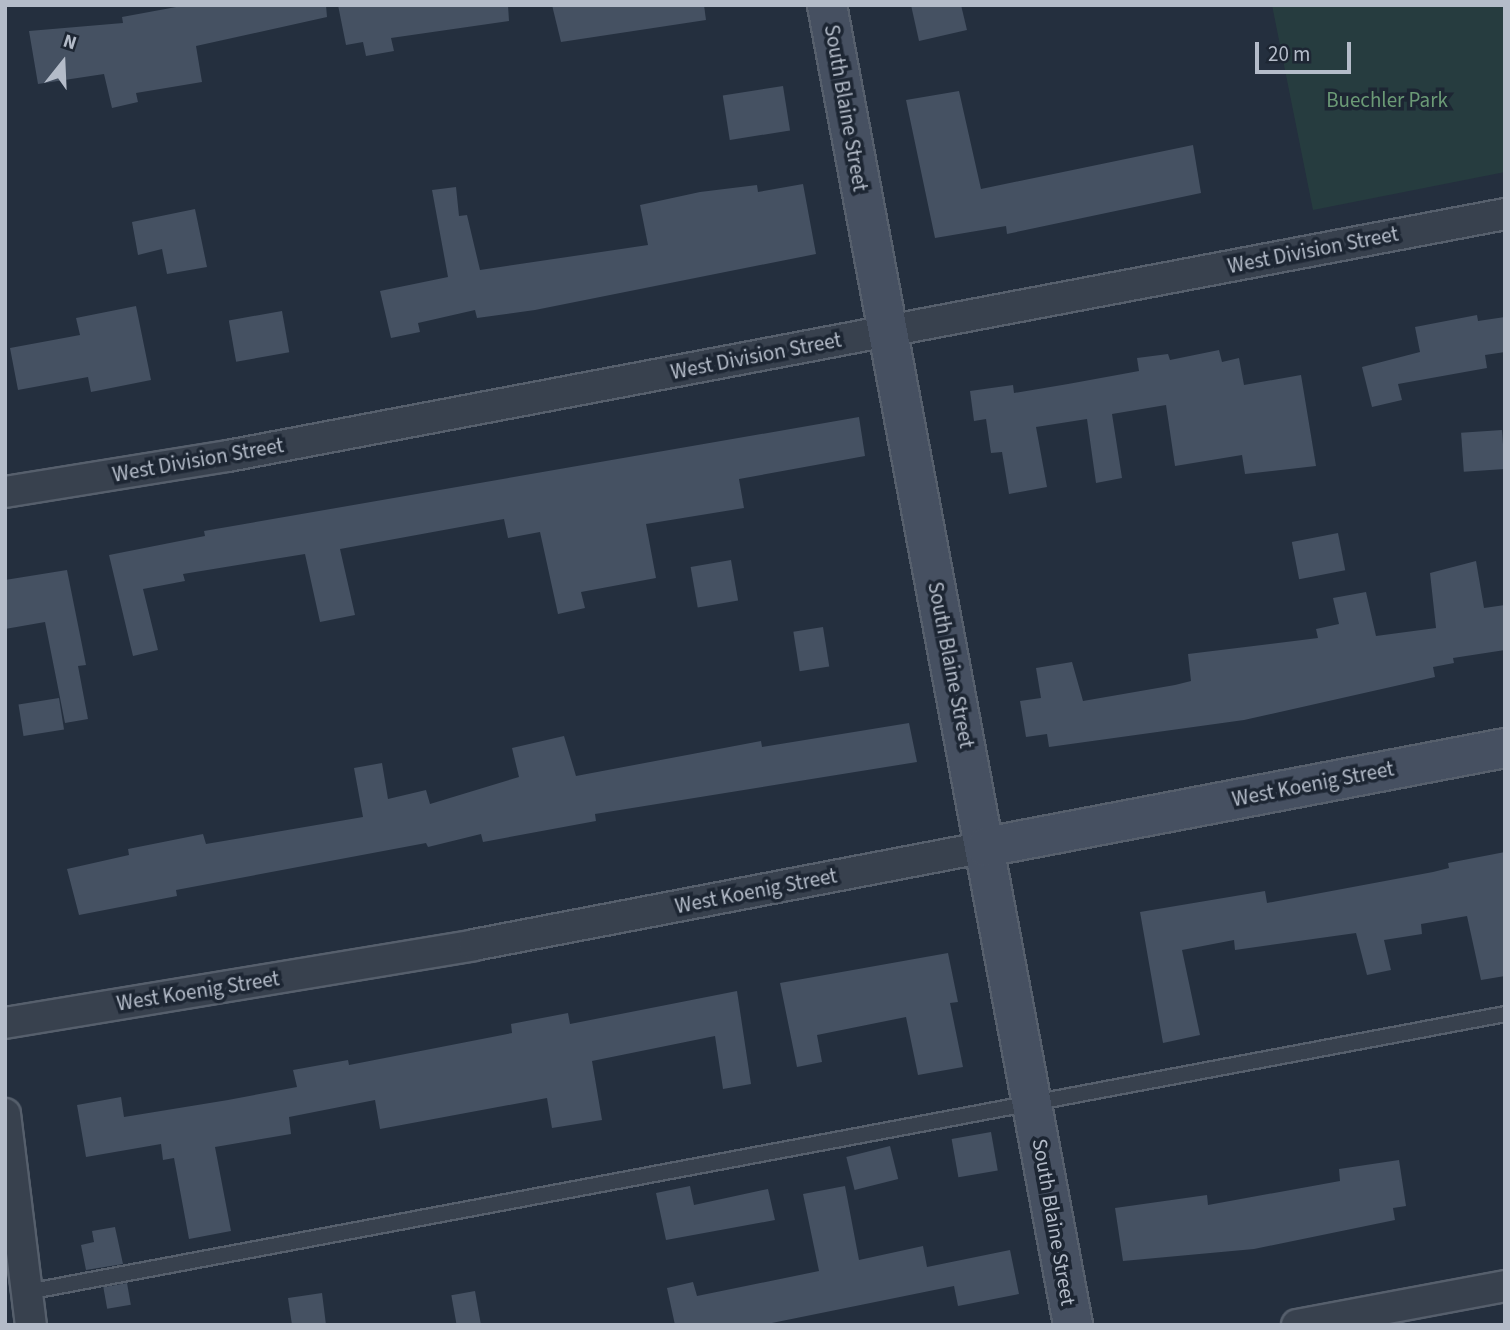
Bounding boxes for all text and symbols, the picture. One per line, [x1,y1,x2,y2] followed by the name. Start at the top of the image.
[819,23,873,193] street label: South Blaine Street
[28,28,98,98] north arrow
[59,28,80,57] text: N
[1258,28,1354,72] scale bar
[1268,39,1310,69] text: 20 m
[1326,87,1448,113] park label: Buechler Park
[1226,221,1400,279] street label: West Division Street
[669,327,843,385] street label: West Division Street
[110,433,286,487] street label: West Division Street
[923,580,979,750] street label: South Blaine Street
[1230,756,1396,812] street label: West Koenig Street
[673,863,839,919] street label: West Koenig Street
[115,966,281,1016] street label: West Koenig Street
[1027,1137,1081,1307] street label: South Blaine Street

